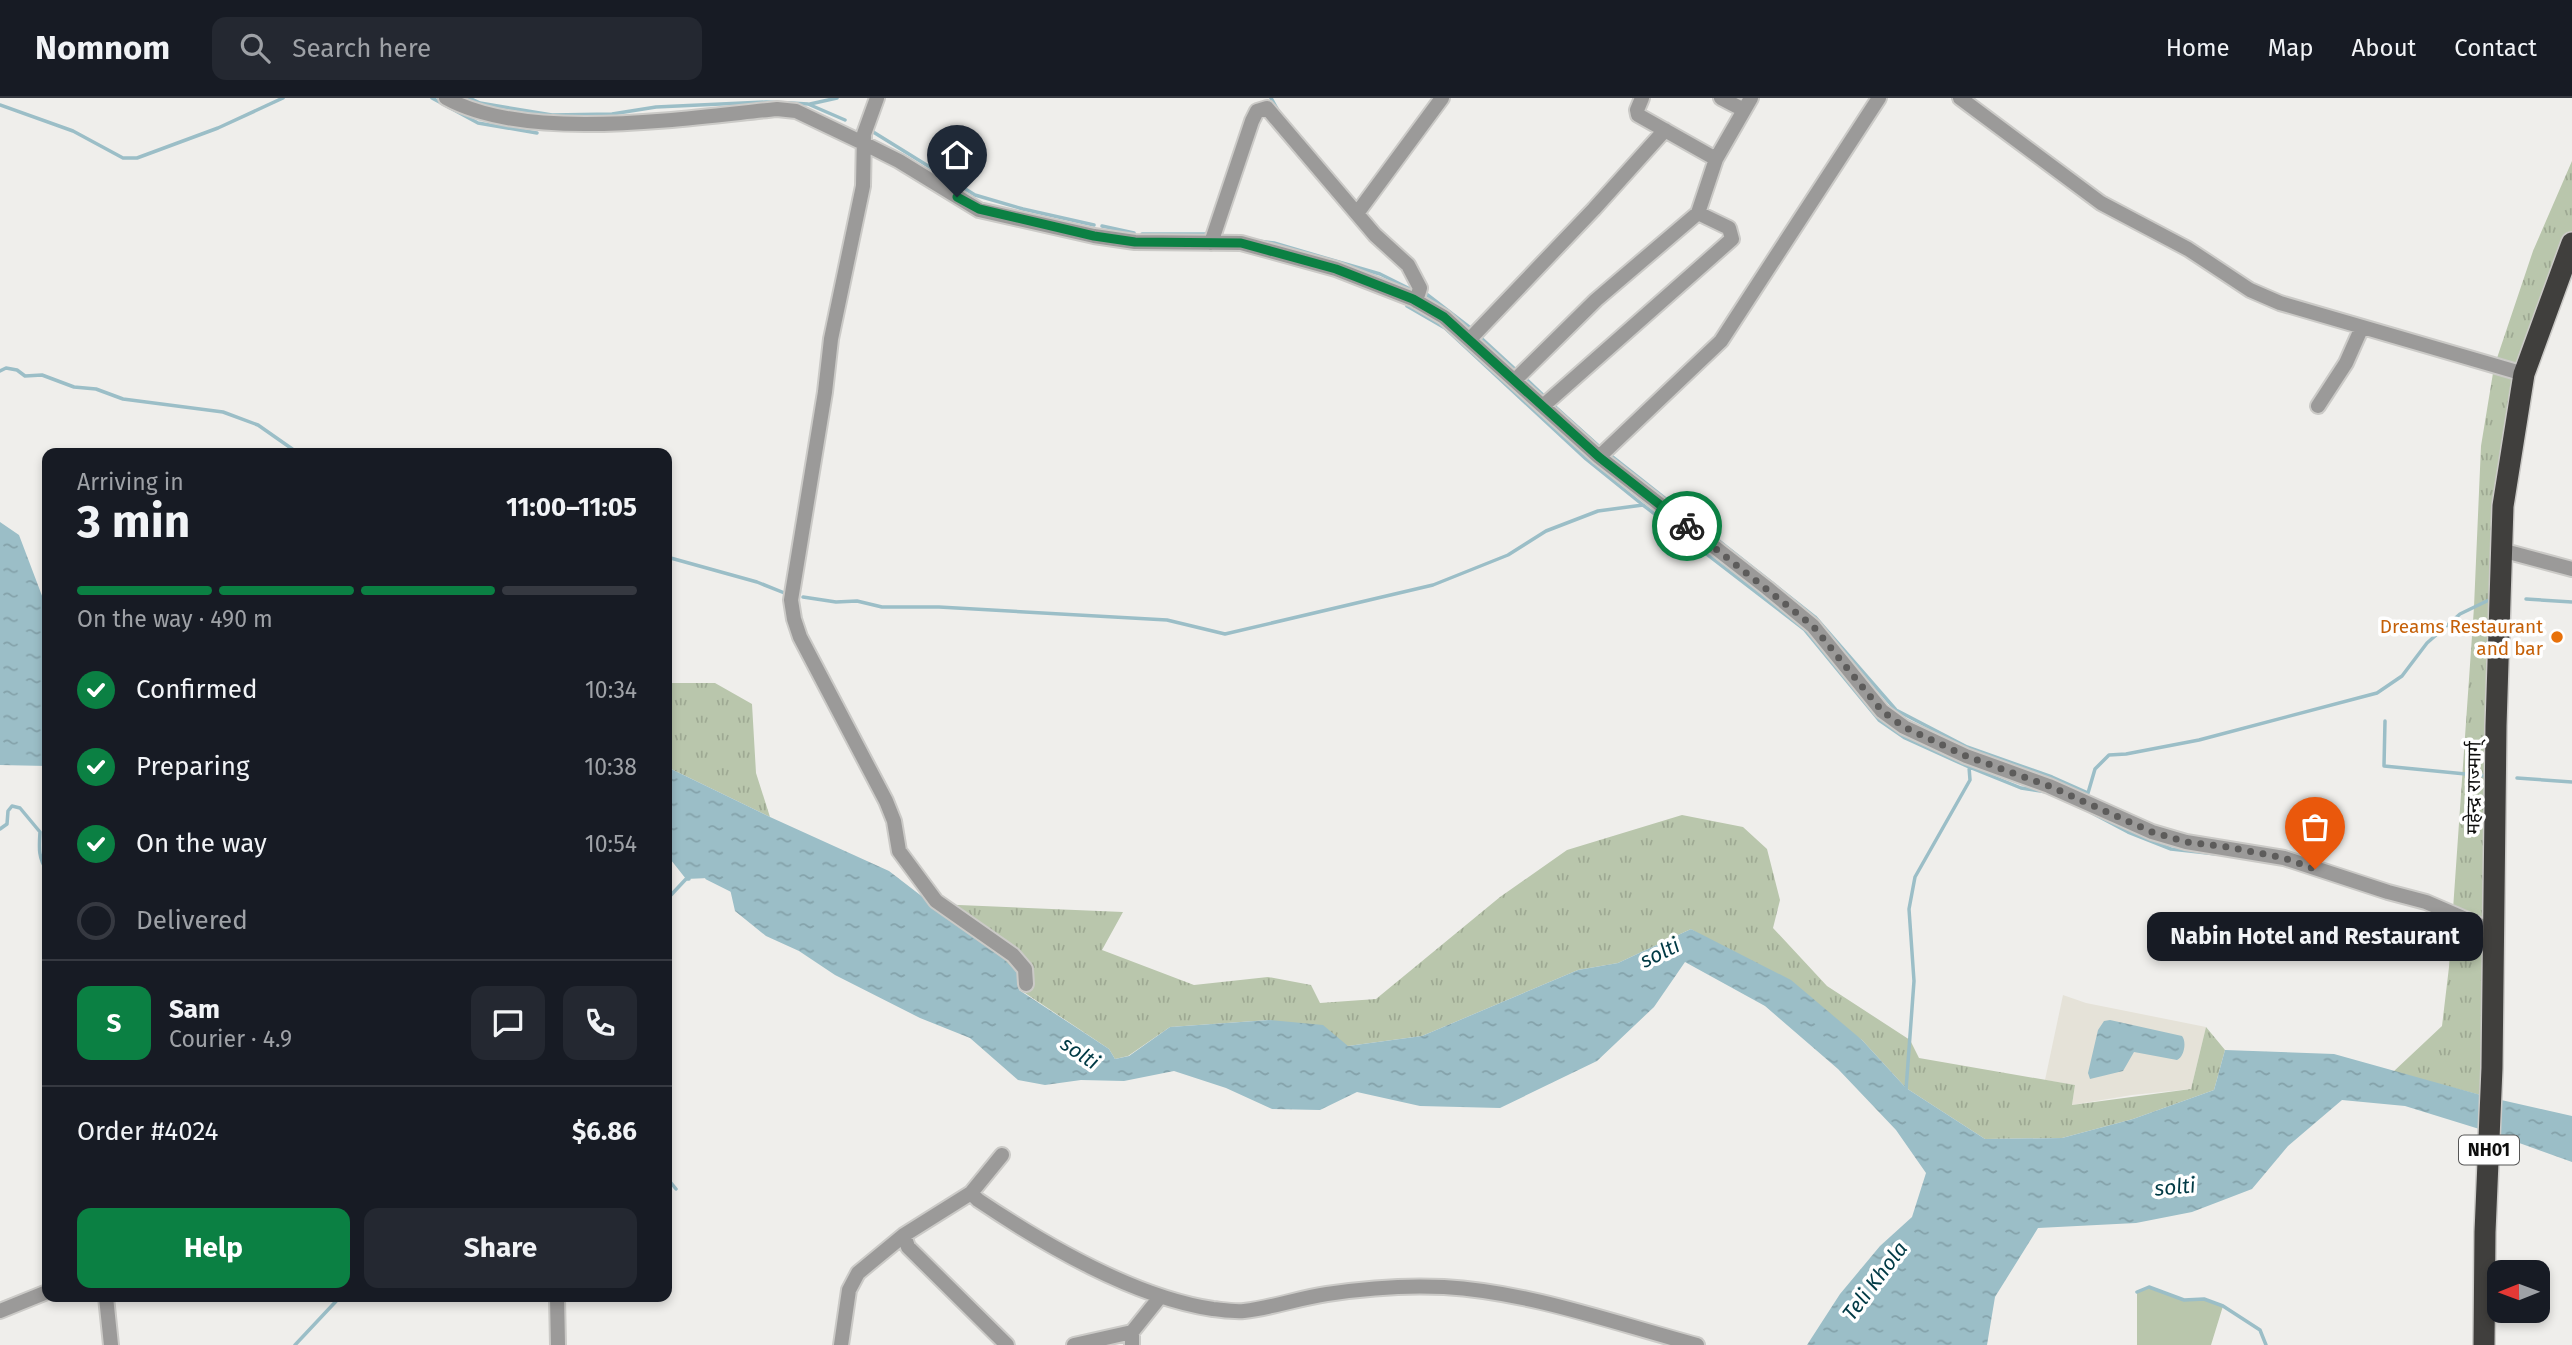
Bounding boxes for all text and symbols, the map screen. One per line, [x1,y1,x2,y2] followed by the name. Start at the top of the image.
[212,17,702,80] search box
[35,28,170,68] text: Nomnom
[236,29,274,67] icon: search
[292,33,431,64] text: Search here
[2166,34,2230,62] text: Home
[2268,34,2314,62] text: Map
[2352,34,2416,62] text: About
[2454,34,2537,62] text: Contact
[927,125,987,197] pin
[938,136,976,174] icon: home
[77,468,184,496] text: Arriving in
[1652,491,1722,561] courier
[506,492,637,523] text: 11:00–11:05
[77,494,190,549] text: 3 min
[1668,507,1706,545] icon: bike
[77,605,273,633] text: On the way · 490 m
[2380,615,2544,660] place label: Dreams Restaurant and bar
[2549,629,2565,645] marker: Dreams Restaurant and bar
[77,671,115,709] icon: check
[136,674,257,705] text: Confirmed
[585,676,637,704] text: 10:34
[2461,738,2486,835] street label: महेन्द्र राज्मार्ग्
[77,748,115,786] icon: check
[136,751,249,782] text: Preparing
[584,753,637,781] text: 10:38
[2285,797,2345,869] pin
[2296,808,2334,846] icon: bag
[77,825,115,863] icon: check
[136,828,267,859] text: On the way
[585,830,637,858] text: 10:54
[136,905,248,936] text: Delivered
[2147,911,2483,960] callout: Nabin Hotel and Restaurant
[2170,922,2460,950] text: Nabin Hotel and Restaurant
[1635,932,1684,974] water label: solti
[471,986,545,1060] button: chat
[563,986,637,1060] button: phone
[169,994,220,1025] text: Sam
[107,1008,121,1039] text: S
[169,1025,292,1053] text: Courier · 4.9
[1055,1030,1104,1075] water label: solti
[77,1116,218,1147] text: Order #4024
[572,1116,637,1147] text: $6.86
[2459,1135,2519,1164] road number: NH01
[2152,1172,2197,1202] water label: solti
[77,1208,350,1288] button: Help
[364,1208,637,1288] button: Share
[1837,1236,1913,1326] water label: Teli Khola
[2487,1260,2550,1323] north arrow
[2487,1260,2550,1323] map controls

